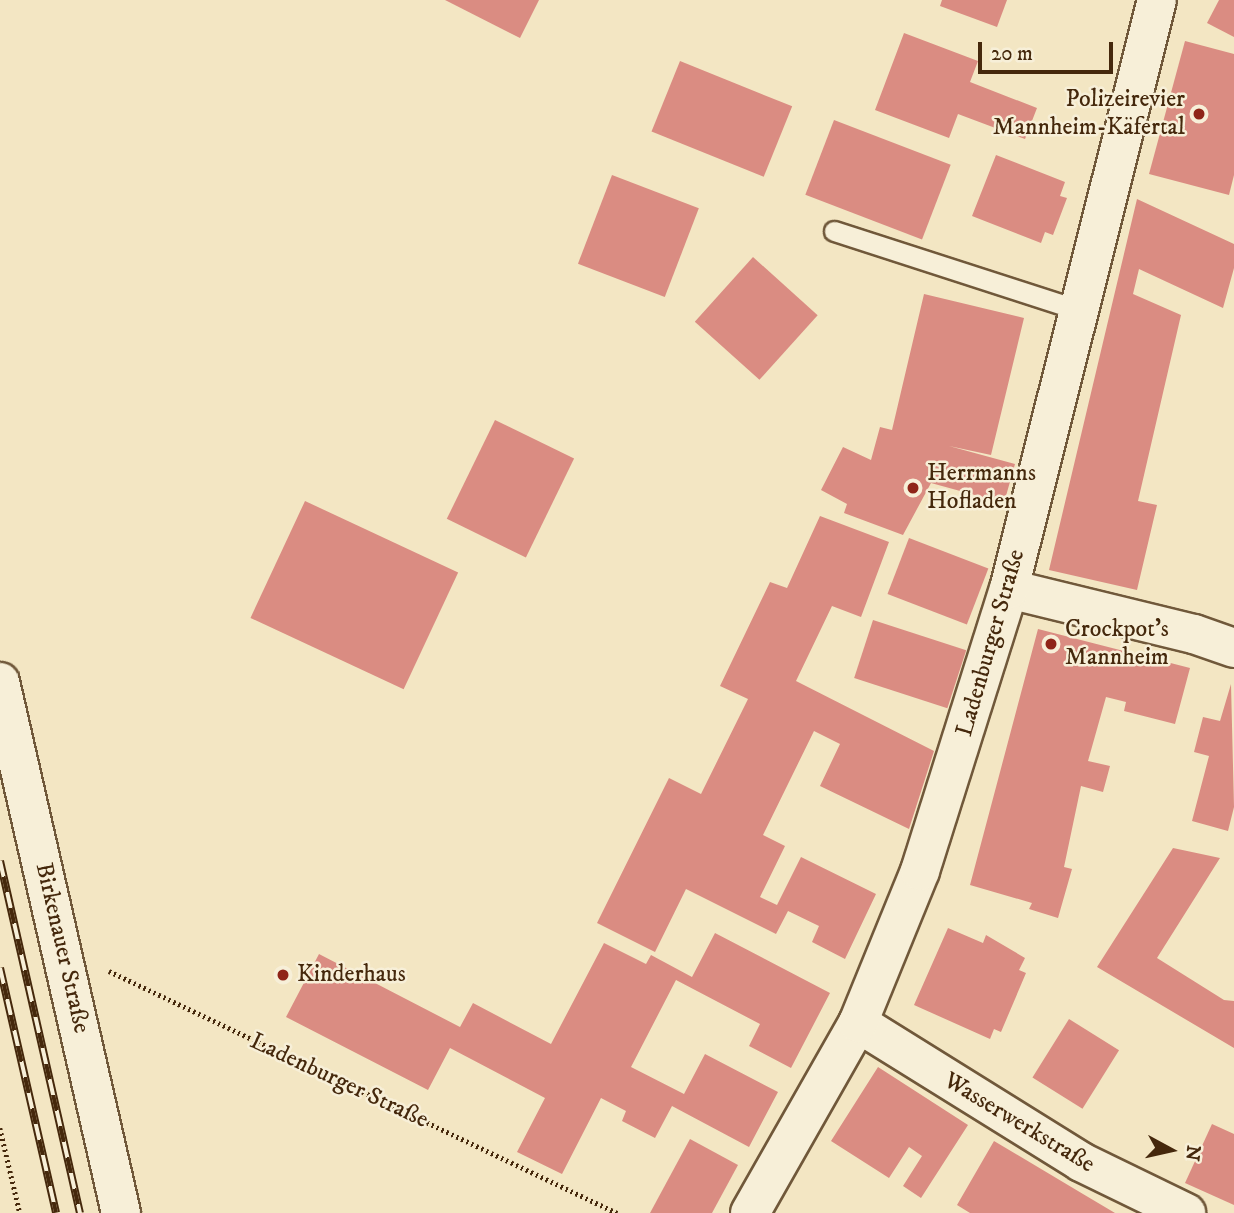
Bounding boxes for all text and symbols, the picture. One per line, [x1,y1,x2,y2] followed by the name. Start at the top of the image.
[982,28,1117,72] scale bar
[991,41,1033,67] text: 20 m
[993,86,1185,142] place label: Polizeirevier Mannheim-Käfertal
[1191,106,1207,122] marker: Polizeirevier Mannheim-Käfertal
[927,460,1036,516] place label: Herrmanns Hofladen
[905,480,921,496] marker: Herrmanns Hofladen
[951,546,1031,740] street label: Ladenburger Straße
[1065,616,1169,672] place label: Crockpot's Mannheim
[1043,636,1059,652] marker: Crockpot's Mannheim
[28,860,96,1036] street label: Birkenauer Straße
[297,961,406,989] place label: Kinderhaus
[275,967,291,983] marker: Kinderhaus
[245,1027,433,1135] street label: Ladenburger Straße
[938,1067,1100,1179] street label: Wasserwerkstraße
[1136,1115,1206,1185] north arrow
[1180,1144,1205,1162] text: N

